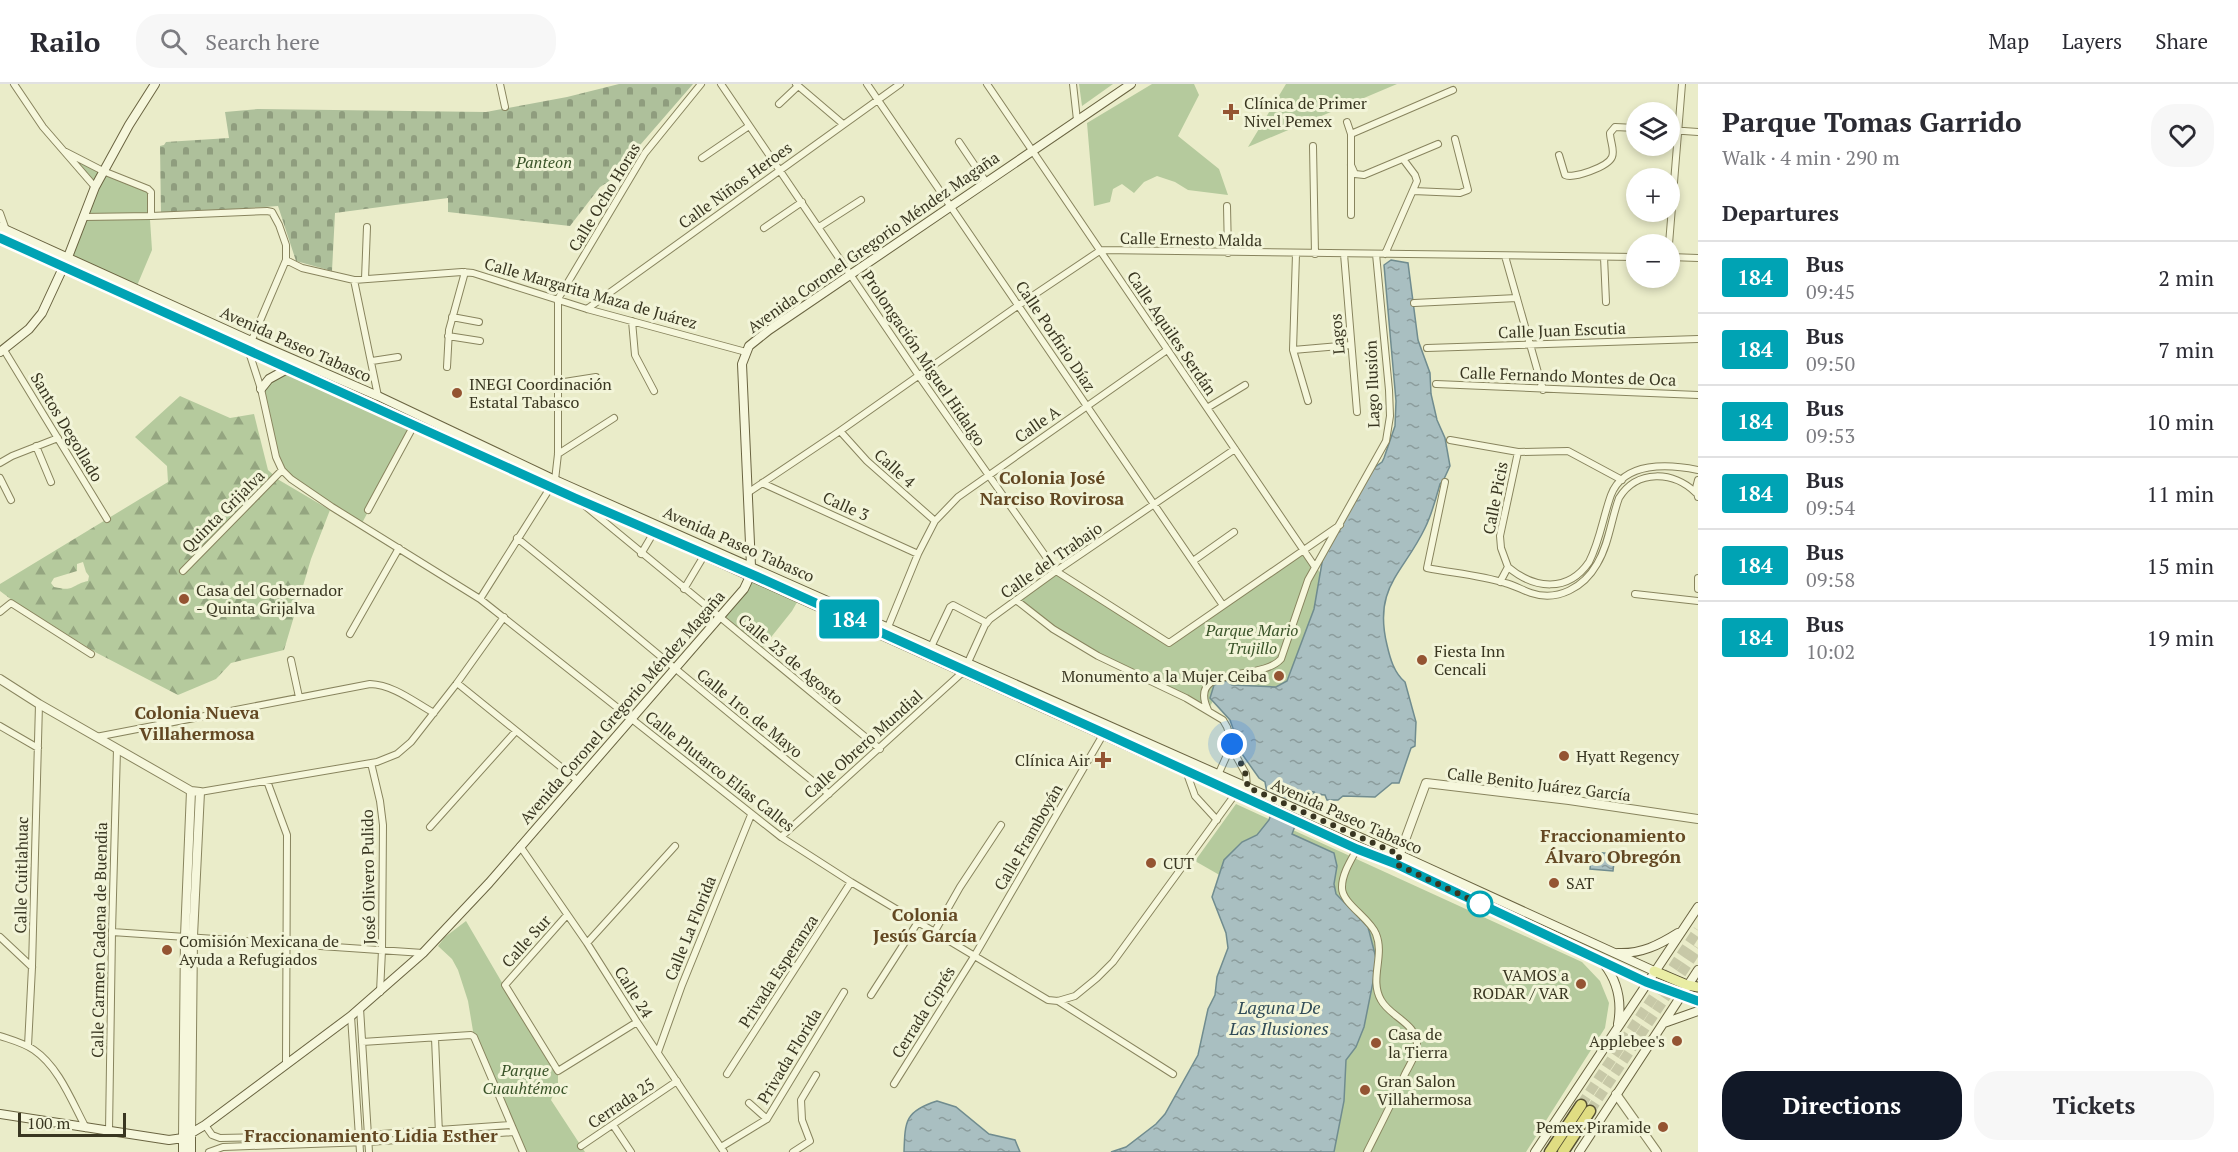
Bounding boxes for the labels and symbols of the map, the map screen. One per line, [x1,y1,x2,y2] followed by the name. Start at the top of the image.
[1244,92,1368,132] place label: Clínica de Primer Nivel Pemex
[1222,103,1240,121] marker: Clínica de Primer Nivel Pemex
[674,136,796,234] street label: Calle Niños Heroes
[563,139,645,255] street label: Calle Ocho Horas
[743,146,1003,338] street label: Avenida Coronel Gregorio Méndez Magaña
[515,151,572,173] park label: Panteon
[1120,227,1262,251] street label: Calle Ernesto Malda
[482,252,700,334] street label: Calle Margarita Maza de Juárez
[857,266,991,450] street label: Prolongación Miguel Hidalgo
[1122,266,1222,400] street label: Calle Aquiles Serdán
[1011,276,1101,396] street label: Calle Porfirio Díaz
[217,301,375,387] street label: Avenida Paseo Tabasco
[1324,313,1350,355] street label: Lagos
[1498,317,1626,343] street label: Calle Juan Escutia
[1359,339,1385,428] street label: Lago Ilusión
[1459,361,1677,391] street label: Calle Fernando Montes de Oca
[26,368,108,486] street label: Santos Degollado
[469,373,612,413] place label: INEGI Coordinación Estatal Tabasco
[450,386,464,400] marker: INEGI Coordinación Estatal Tabasco
[1010,400,1064,448] street label: Calle A
[870,444,921,493] street label: Calle 4
[1477,460,1513,536] street label: Calle Picis
[177,465,269,557] street label: Quinta Grijalva
[980,465,1124,510] district label: Colonia José Narciso Rovirosa
[819,486,873,526] street label: Calle 3
[660,501,818,587] street label: Avenida Paseo Tabasco
[996,517,1106,603] street label: Calle del Trabajo
[196,579,344,619] place label: Casa del Gobernador - Quinta Grijalva
[514,585,730,829] street label: Avenida Coronel Gregorio Méndez Magaña
[177,592,191,606] marker: Casa del Gobernador - Quinta Grijalva
[814,600,884,638] line badge: 184
[734,609,848,710] street label: Calle 23 de Agosto
[1205,619,1298,659] park label: Parque Mario Trujillo
[1434,640,1506,680] place label: Fiesta Inn Cencali
[1415,653,1429,667] marker: Fiesta Inn Cencali
[692,663,808,763] street label: Calle 1ro. de Mayo
[1061,665,1267,687] place label: Monumento a la Mujer Ceiba
[1272,669,1286,683] marker: Monumento a la Mujer Ceiba
[799,685,927,803] street label: Calle Obrero Mundial
[134,700,260,745] district label: Colonia Nueva Villahermosa
[641,706,799,836] street label: Calle Plutarco Elías Calles
[1217,729,1247,759] your location
[1576,745,1680,767] place label: Hyatt Regency
[1015,749,1091,771] place label: Clínica Air
[1557,749,1571,763] marker: Hyatt Regency
[1094,751,1112,769] marker: Clínica Air
[1446,762,1632,806] street label: Calle Benito Juárez García
[1268,773,1426,859] street label: Avenida Paseo Tabasco
[989,779,1068,894] street label: Calle Framboyán
[356,809,380,945] street label: José Olivero Pulido
[9,816,33,934] street label: Calle Cuitlahuac
[86,822,112,1058] street label: Calle Carmen Cadena de Buendia
[1540,823,1686,868] district label: Fraccionamiento Álvaro Obregón
[1163,852,1194,874] place label: CUT
[1144,856,1158,870] marker: CUT
[659,872,721,984] street label: Calle La Florida
[1566,872,1594,894] place label: SAT
[1547,876,1561,890] marker: SAT
[1467,891,1493,917] unlabelled marker
[873,902,977,947] district label: Colonia Jesús García
[496,909,556,972] street label: Calle Sur
[733,910,823,1032] street label: Privada Esperanza
[179,930,339,970] place label: Comisión Mexicana de Ayuda a Refugiados
[160,943,174,957] marker: Comisión Mexicana de Ayuda a Refugiados
[610,962,659,1022] street label: Calle 24
[886,962,960,1062] street label: Cerrada Ciprés
[1473,964,1570,1004] place label: VAMOS a RODAR / VAR
[1574,977,1588,991] marker: VAMOS a RODAR / VAR
[1228,995,1329,1040] water label: Laguna De Las Ilusiones
[752,1004,826,1108] street label: Privada Florida
[1388,1023,1448,1063] place label: Casa de la Tierra
[1589,1030,1665,1052] place label: Applebee's
[1670,1034,1684,1048] marker: Applebee's
[1369,1036,1383,1050] marker: Casa de la Tierra
[482,1059,568,1099] park label: Parque Cuauhtémoc
[1377,1070,1472,1110] place label: Gran Salon Villahermosa
[583,1073,659,1133] street label: Cerrada 25
[1358,1083,1372,1097] marker: Gran Salon Villahermosa
[18,1110,126,1138] scale bar
[1536,1116,1651,1138] place label: Pemex Piramide
[1656,1120,1670,1134] marker: Pemex Piramide
[244,1123,498,1147] district label: Fraccionamiento Lidia Esther

